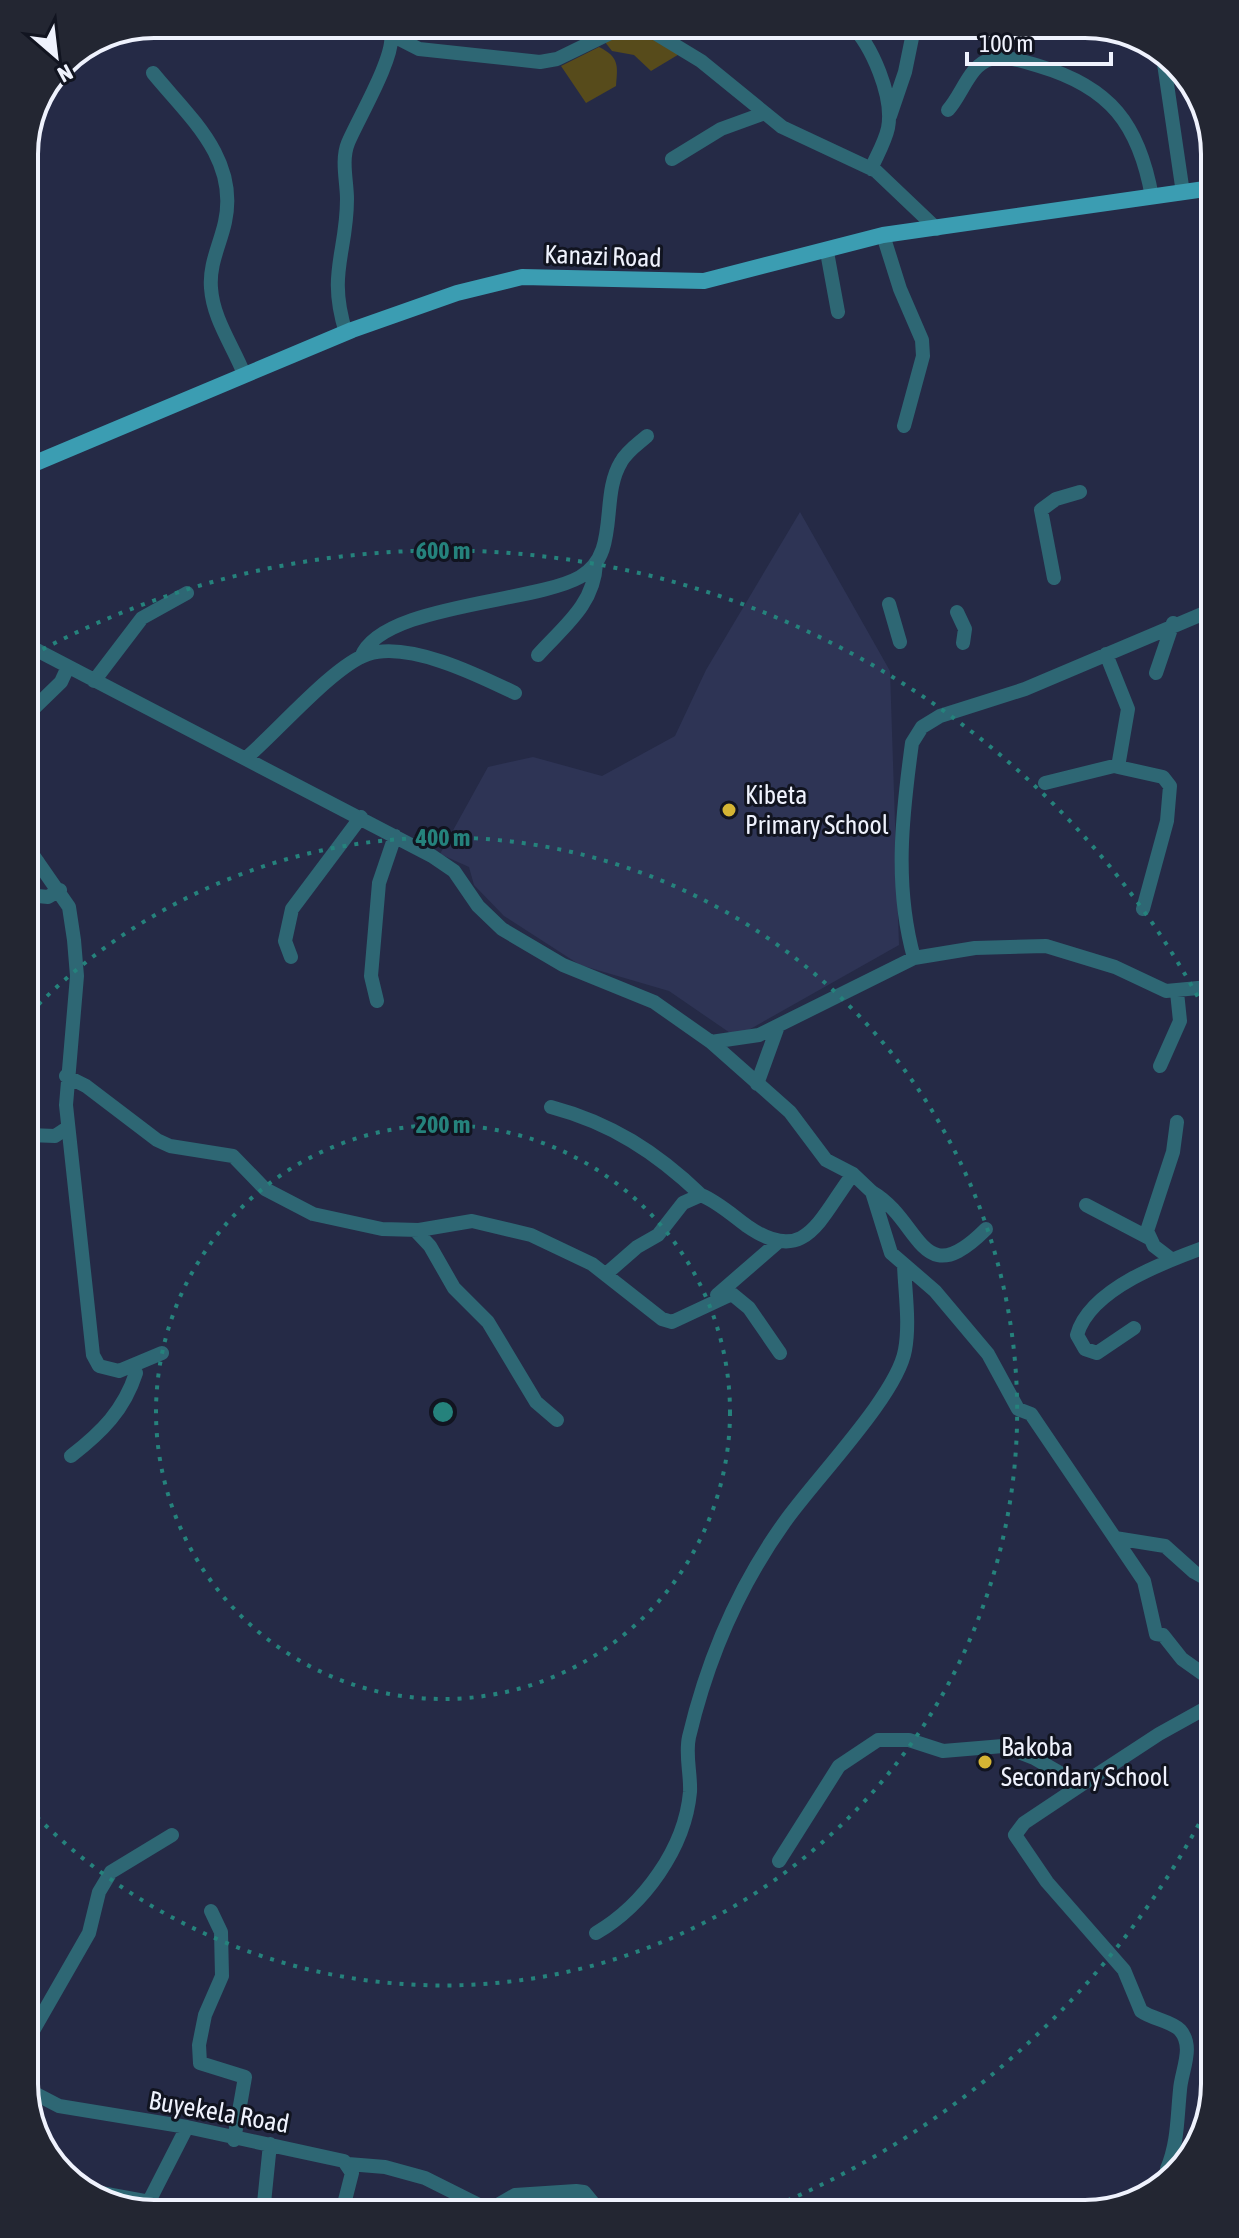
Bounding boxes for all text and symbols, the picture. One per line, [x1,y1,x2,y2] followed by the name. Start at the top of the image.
[16,16,96,96] north arrow
[967,16,1111,66] scale bar
[979,30,1033,57] text: 100 m
[54,59,77,88] text: N
[544,239,662,273] street label: Kanazi Road
[416,537,470,564] text: 600 m
[745,780,889,840] place label: Kibeta Primary School
[720,801,738,819] marker: Kibeta Primary School
[415,824,470,851] text: 400 m
[416,1111,470,1138] text: 200 m
[429,1398,457,1426] centre of rings
[1001,1732,1169,1792] place label: Bakoba Secondary School
[976,1753,994,1771] marker: Bakoba Secondary School
[146,2085,292,2139] street label: Buyekela Road

